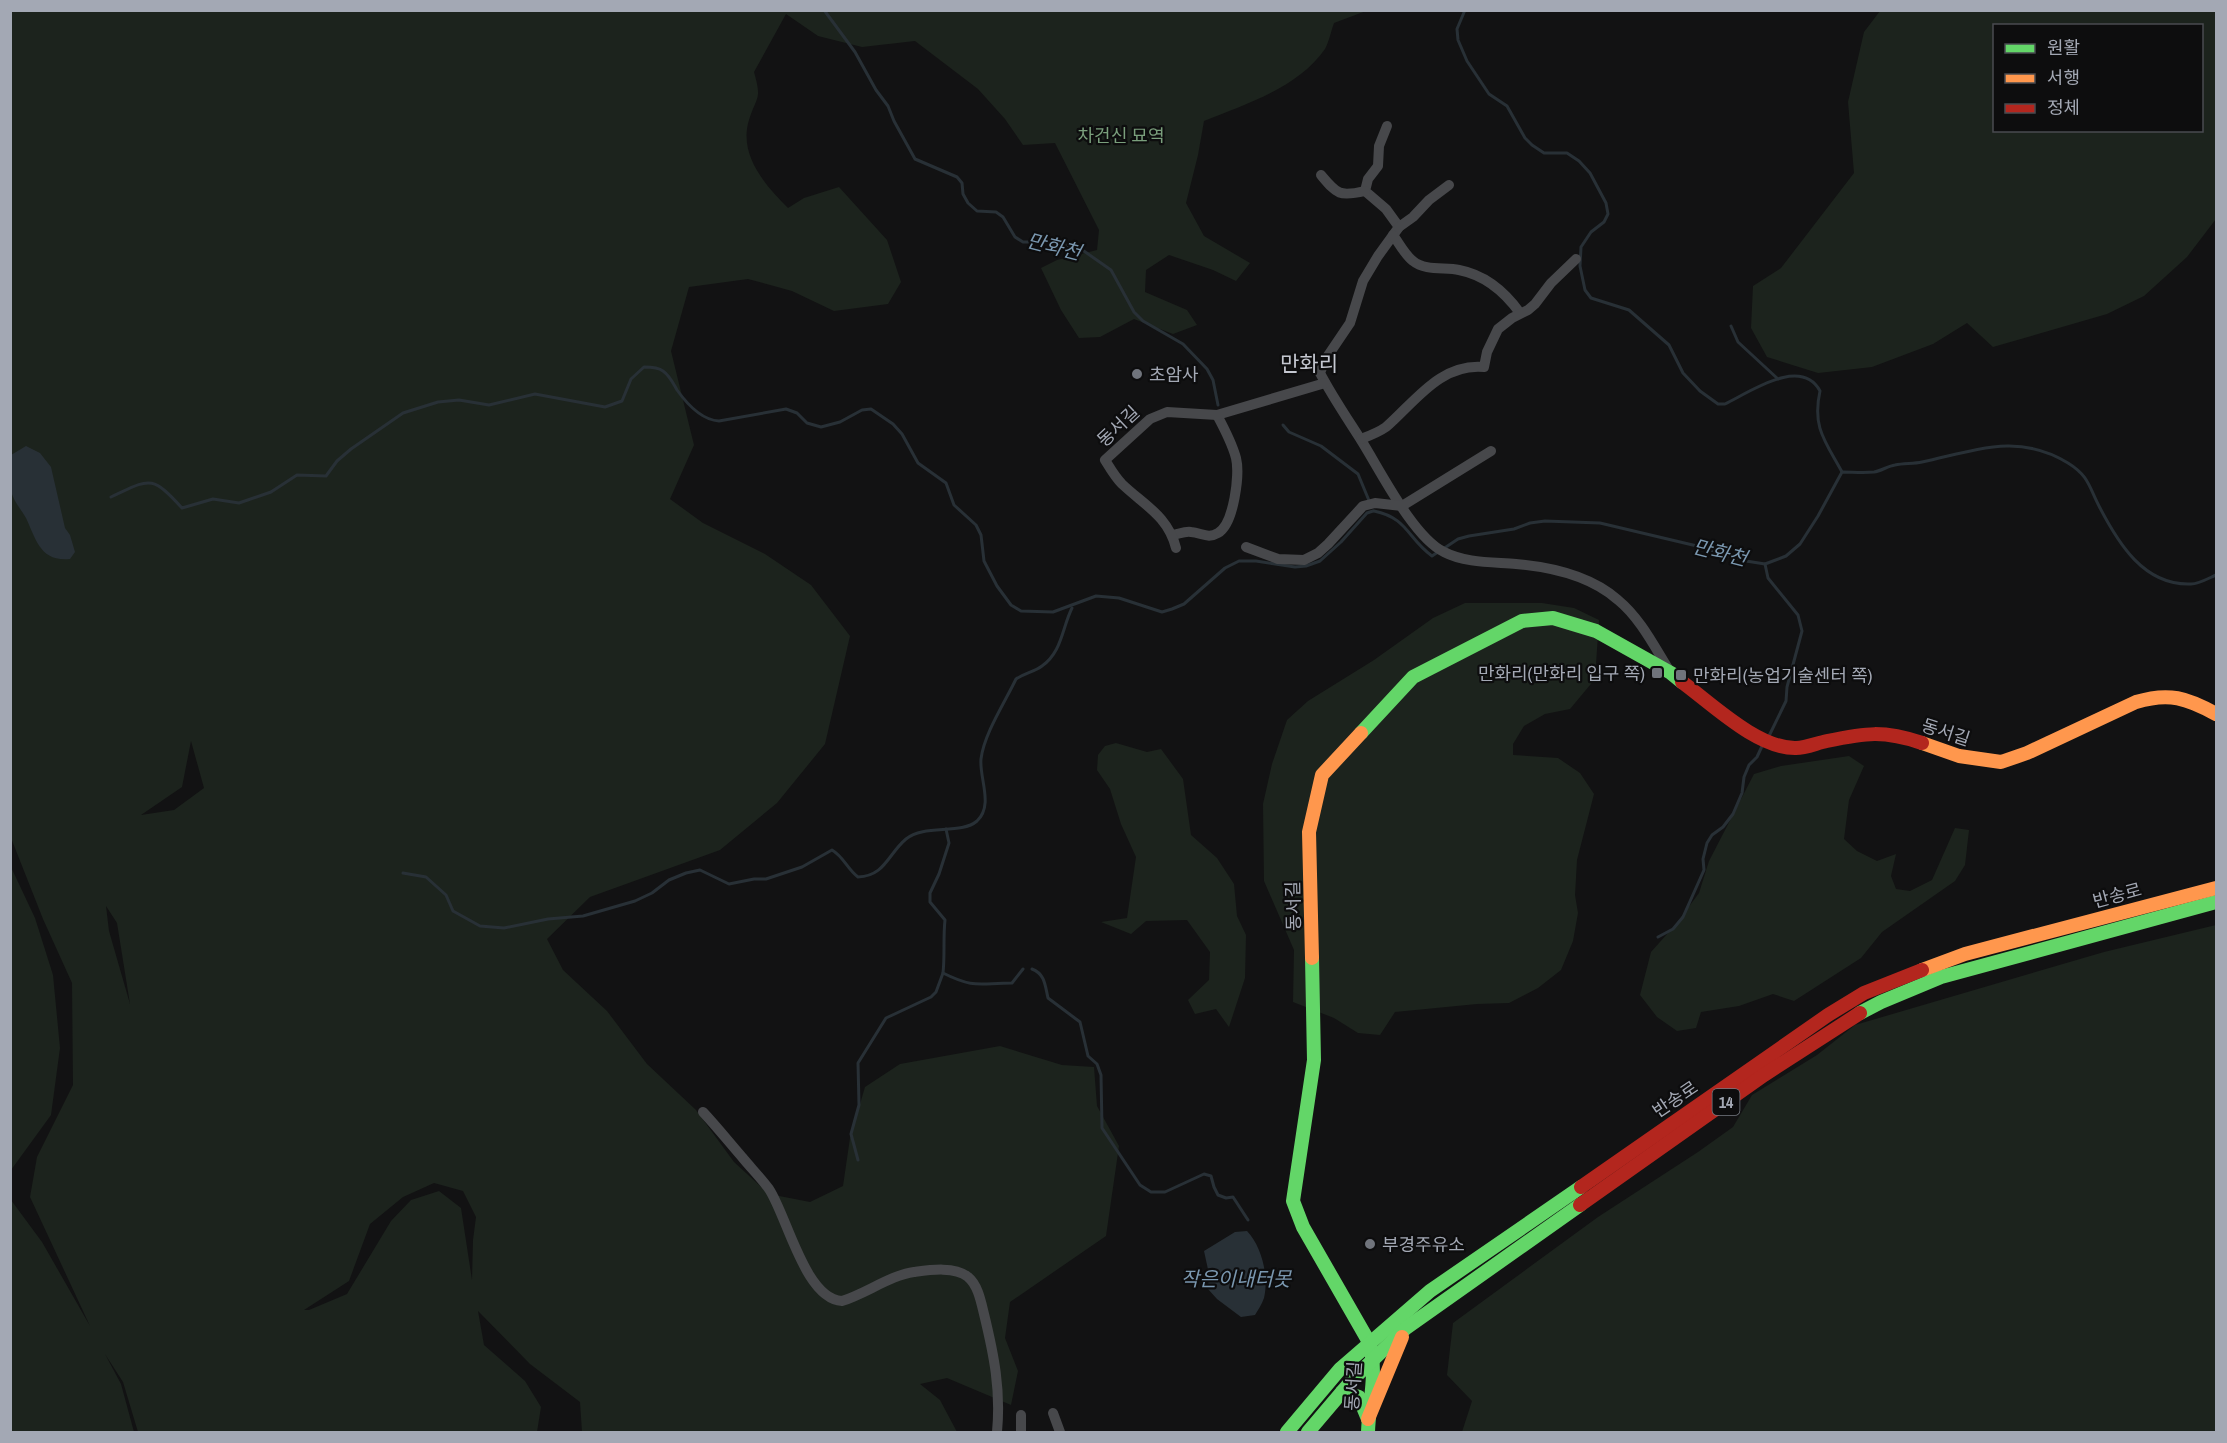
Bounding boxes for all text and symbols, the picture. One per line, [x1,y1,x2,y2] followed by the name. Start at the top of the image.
[1993,24,2203,132] legend
[2047,35,2080,60] text: 원활
[2047,65,2080,90] text: 서행
[2047,95,2080,120] text: 정체
[1078,123,1164,148] park label: 차건신 묘역
[1024,226,1087,266] water label: 만화천
[1280,349,1338,378] district label: 만화리
[1149,362,1199,387] place label: 초암사
[1130,367,1144,381] marker: 초암사
[1091,400,1145,452] street label: 동서길
[1690,532,1753,572] water label: 만화천
[1478,661,1645,686] place label: 만화리(만화리 입구 쪽)
[1693,663,1873,688] place label: 만화리(농업기술센터 쪽)
[1650,666,1664,680] marker: 만화리(만화리 입구 쪽)
[1674,668,1688,682] marker: 만화리(농업기술센터 쪽)
[1919,712,1973,752] street label: 동서길
[2090,876,2144,914] street label: 반송로
[1280,881,1306,931] street label: 동서길
[1647,1075,1703,1123] street label: 반송로
[1712,1089,1740,1115] road number: 14
[1382,1232,1465,1257] place label: 부경주유소
[1363,1237,1377,1251] marker: 부경주유소
[1181,1265,1293,1292] water label: 작은이내터못
[1339,1360,1367,1412] street label: 동서길

